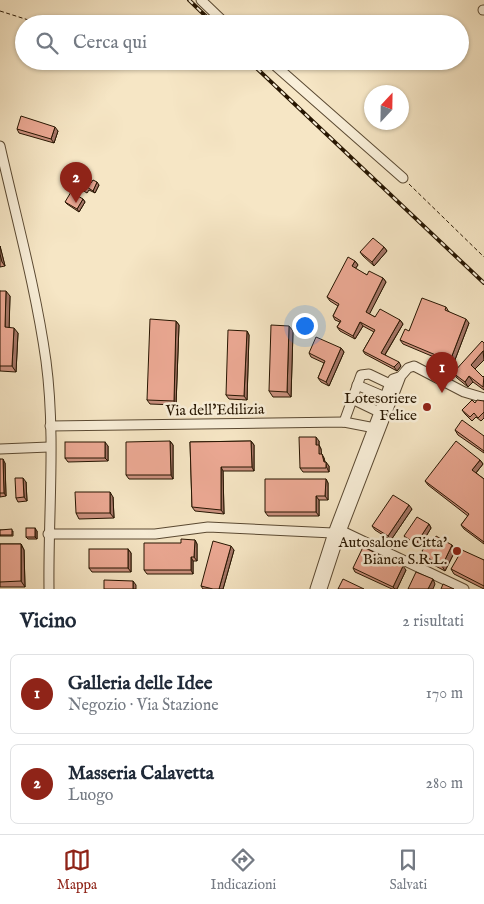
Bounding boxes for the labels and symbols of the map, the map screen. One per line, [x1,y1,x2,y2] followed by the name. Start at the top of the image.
[364,85,409,130] north arrow
[60,162,92,203] pin: 2
[292,313,318,339] your location
[426,352,458,393] pin: 1
[344,389,417,425] place label: Lotesoriere Felice
[164,400,265,420] street label: Via dell'Edilizia
[421,401,433,413] marker: Lotesoriere Felice
[337,533,447,569] place label: Autosalone Citta' Bianca S.R.L.
[451,545,463,557] marker: Autosalone Citta' Bianca S.R.L.

